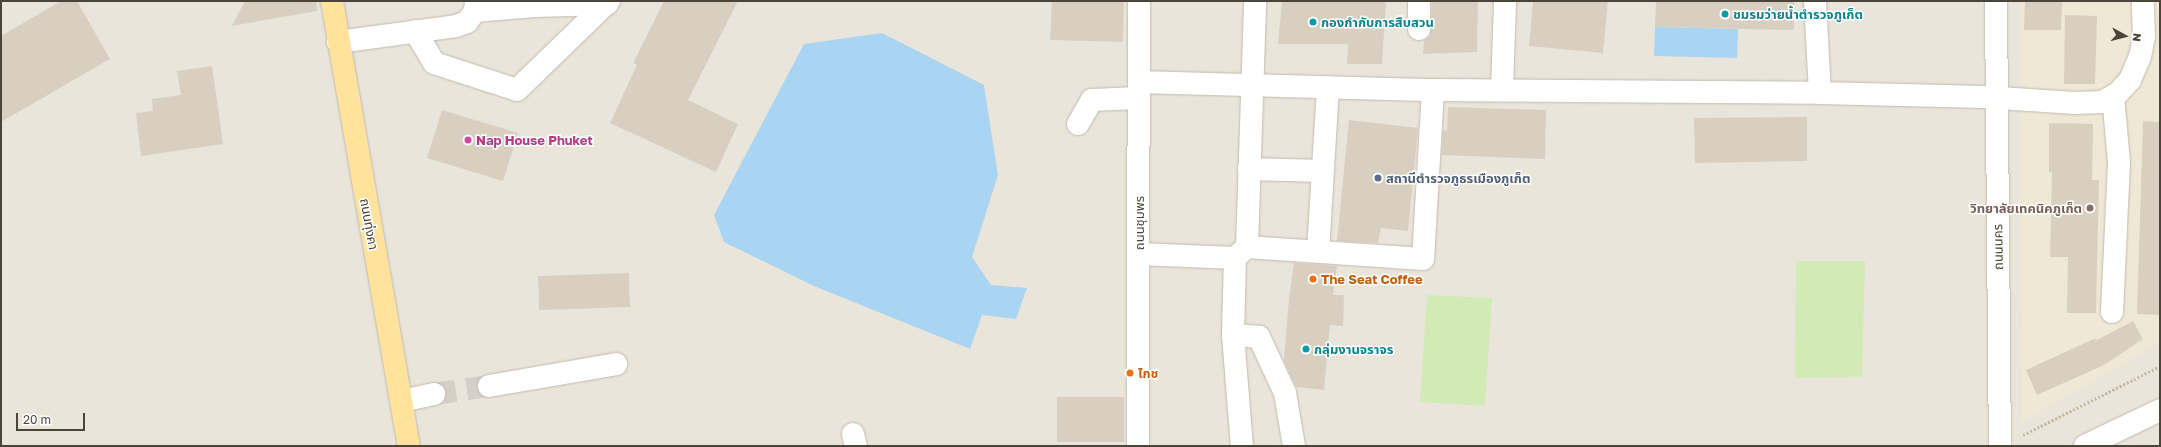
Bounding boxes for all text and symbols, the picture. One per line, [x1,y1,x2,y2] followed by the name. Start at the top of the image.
[1733,6,1863,22] place label: ชมรมว่ายน้ำตำรวจภูเก็ต
[1720,9,1730,19] marker: ชมรมว่ายน้ำตำรวจภูเก็ต
[1321,14,1434,30] place label: กองกำกับการสืบสวน
[2105,16,2145,56] north arrow
[1308,17,1318,27] marker: กองกำกับการสืบสวน
[2130,33,2144,42] text: N
[476,132,593,148] place label: Nap House Phuket
[463,135,473,145] marker: Nap House Phuket
[1386,170,1530,186] place label: สถานีตำรวจภูธรเมืองภูเก็ต
[1373,173,1383,183] marker: สถานีตำรวจภูธรเมืองภูเก็ต
[1131,196,1147,250] street label: ถนนชุมพร
[357,197,381,251] street label: ถนนทุ่งคา
[1970,200,2082,216] place label: วิทยาลัยเทคนิคภูเก็ต
[2085,203,2095,213] marker: วิทยาลัยเทคนิคภูเก็ต
[1990,224,2006,270] street label: ถนนนคร
[1321,271,1423,287] place label: The Seat Coffee
[1308,274,1318,284] marker: The Seat Coffee
[1314,341,1393,357] place label: กลุ่มงานจราจร
[1301,344,1311,354] marker: กลุ่มงานจราจร
[1138,365,1158,381] place label: ไกช
[1125,368,1135,378] marker: ไกช
[18,405,87,431] scale bar
[23,412,51,427] text: 20 m

